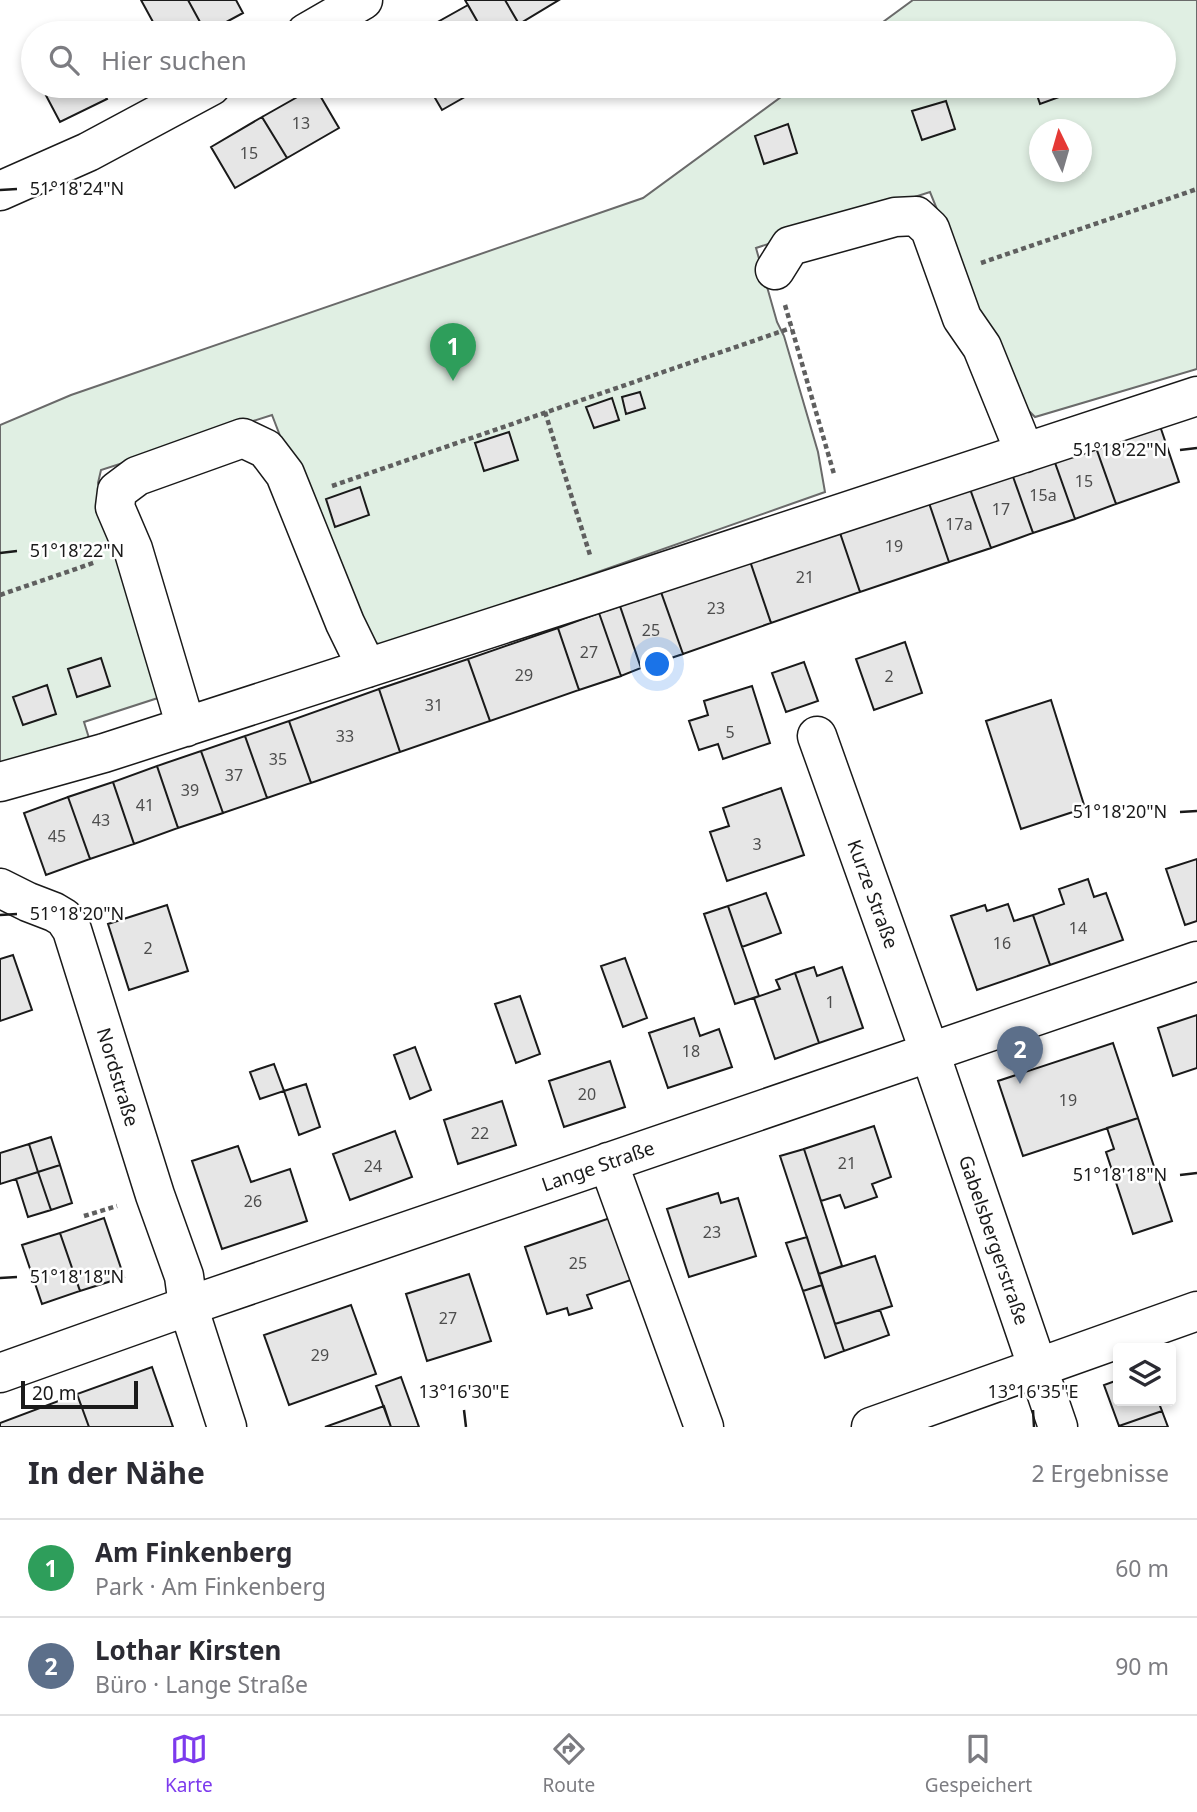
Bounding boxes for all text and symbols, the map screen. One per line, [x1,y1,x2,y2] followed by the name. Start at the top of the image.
[21,21,1176,98] search box
[45,41,83,79] icon: search
[101,42,247,78] text: Hier suchen
[292,112,310,134] house number: 13
[1029,119,1092,182] north arrow
[240,142,258,164] house number: 15
[30,176,124,200] text: 51°18'24"N
[430,323,476,381] pin: 1
[1073,437,1167,461] text: 51°18'22"N
[1075,470,1093,492] house number: 15
[1029,484,1057,506] house number: 15a
[992,498,1010,520] house number: 17
[945,513,973,535] house number: 17a
[885,535,903,557] house number: 19
[30,538,124,562] text: 51°18'22"N
[796,566,814,588] house number: 21
[707,597,725,619] house number: 23
[642,619,660,641] house number: 25
[580,641,598,663] house number: 27
[640,647,674,681] your location
[515,664,533,686] house number: 29
[884,665,894,687] house number: 2
[425,694,443,716] house number: 31
[725,721,735,743] house number: 5
[336,725,354,747] house number: 33
[269,748,287,770] house number: 35
[225,764,243,786] house number: 37
[181,779,199,801] house number: 39
[136,794,154,816] house number: 41
[1073,799,1167,823] text: 51°18'20"N
[92,809,110,831] house number: 43
[48,825,66,847] house number: 45
[752,833,762,855] house number: 3
[841,836,905,952] street label: Kurze Straße
[30,901,124,925] text: 51°18'20"N
[1069,917,1087,939] house number: 14
[993,932,1011,954] house number: 16
[143,937,153,959] house number: 2
[825,991,835,1013] house number: 1
[91,1024,145,1130] street label: Nordstraße
[997,1026,1043,1084] pin: 2
[682,1040,700,1062] house number: 18
[578,1083,596,1105] house number: 20
[1059,1089,1077,1111] house number: 19
[471,1122,489,1144] house number: 22
[538,1135,658,1197] street label: Lange Straße
[838,1152,856,1174] house number: 21
[953,1152,1035,1328] street label: Gabelsbergerstraße
[364,1155,382,1177] house number: 24
[1073,1162,1167,1186] text: 51°18'18"N
[244,1190,262,1212] house number: 26
[703,1221,721,1243] house number: 23
[569,1252,587,1274] house number: 25
[30,1264,124,1288] text: 51°18'18"N
[439,1307,457,1329] house number: 27
[1113,1343,1176,1406] map controls
[1113,1343,1176,1406] button: layers
[311,1344,329,1366] house number: 29
[21,1378,138,1410] scale bar
[419,1379,509,1403] text: 13°16'30"E
[988,1379,1078,1403] text: 13°16'35"E
[32,1380,76,1406] text: 20 m
[28,1452,205,1493] text: In der Nähe
[1031,1457,1169,1489] text: 2 Ergebnisse
[95,1534,292,1570] text: Am Finkenberg
[44,1552,58,1584] text: 1
[1115,1552,1169,1584] text: 60 m
[95,1570,326,1602] text: Park · Am Finkenberg
[95,1632,281,1668] text: Lothar Kirsten
[44,1650,58,1682] text: 2
[1115,1650,1169,1682] text: 90 m
[95,1668,308,1700] text: Büro · Lange Straße
[165,1730,213,1798] tab: Karte
[542,1730,595,1798] tab: Route
[925,1730,1032,1798] tab: Gespeichert

